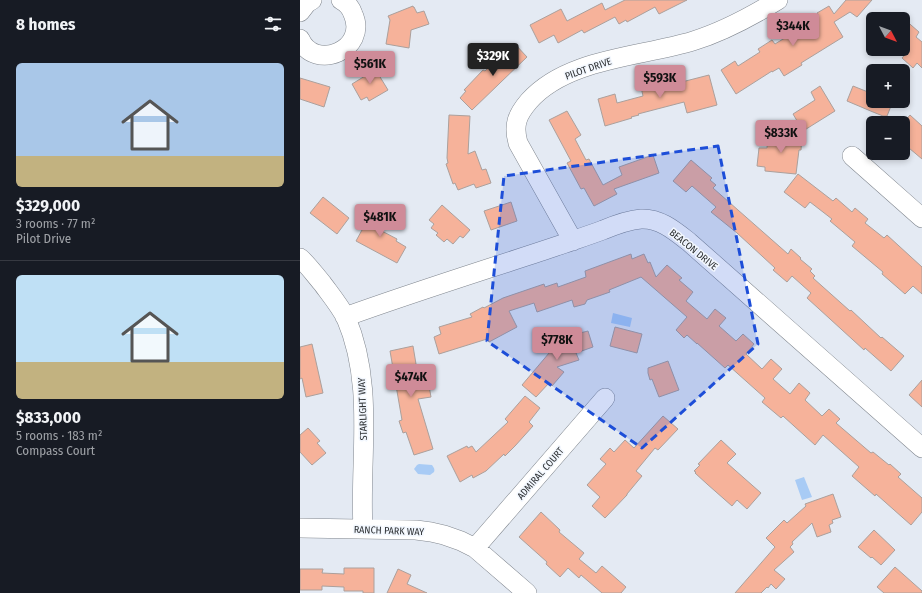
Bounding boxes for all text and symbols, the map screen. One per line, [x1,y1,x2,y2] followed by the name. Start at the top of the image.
[866,12,910,56] north arrow
[866,12,910,160] map controls
[262,13,284,35] icon: filters
[765,13,821,47] pin: $344K
[16,14,76,35] text: 8 homes
[776,18,810,33] text: $344K
[465,43,521,77] pin: $329K
[477,48,509,63] text: $329K
[342,51,398,85] pin: $561K
[563,55,613,82] street label: PILOT DRIVE
[354,56,386,71] text: $561K
[866,64,910,108] button: +
[632,65,688,99] pin: $593K
[644,70,676,85] text: $593K
[114,89,186,161] icon: home
[866,116,910,160] button: −
[753,120,809,154] pin: $833K
[764,125,798,140] text: $833K
[16,195,80,216] text: $329,000
[352,204,408,238] pin: $481K
[364,209,396,224] text: $481K
[16,216,95,231] text: 3 rooms · 77 m²
[667,227,720,273] street label: BEACON DRIVE
[16,231,71,246] text: Pilot Drive
[114,301,186,373] icon: home
[529,327,585,361] pin: $778K
[541,332,573,347] text: $778K
[383,364,439,398] pin: $474K
[395,369,427,384] text: $474K
[356,377,370,440] street label: STARLIGHT WAY
[16,407,81,428] text: $833,000
[16,428,102,443] text: 5 rooms · 183 m²
[16,443,95,458] text: Compass Court
[515,445,567,502] street label: ADMIRAL COURT
[354,524,424,538] street label: RANCH PARK WAY

